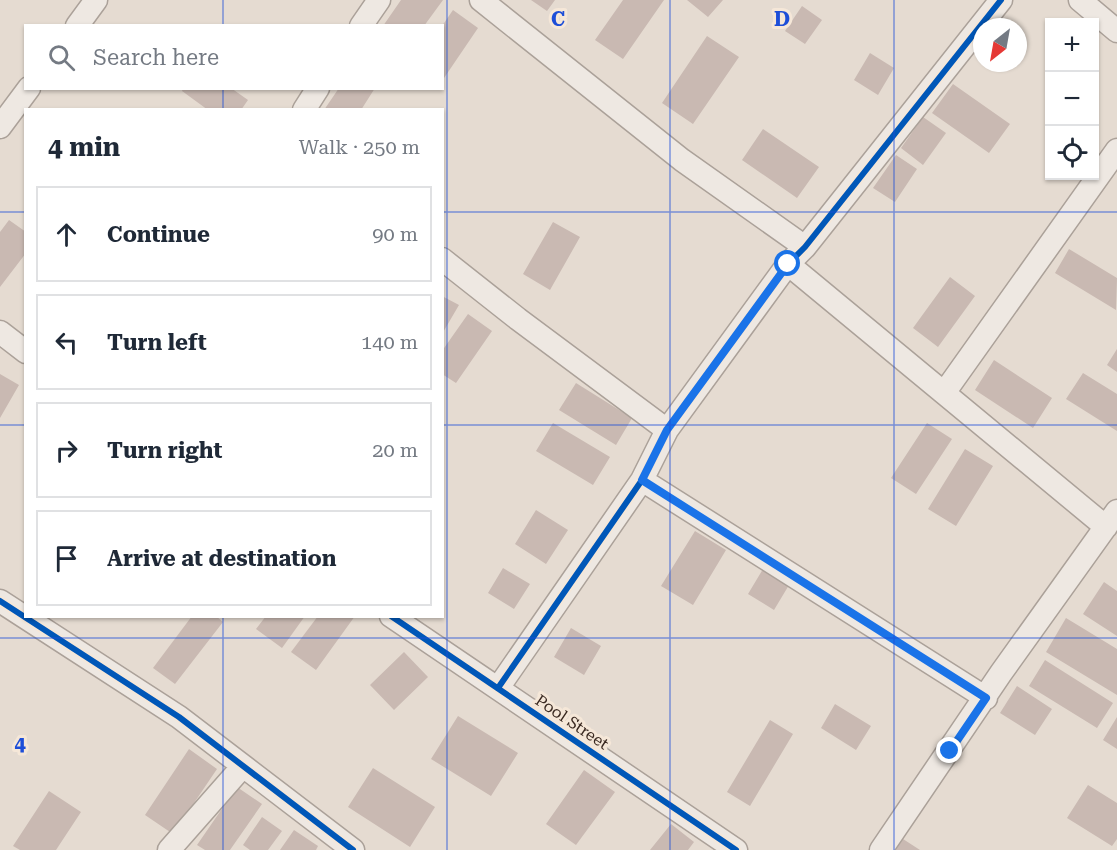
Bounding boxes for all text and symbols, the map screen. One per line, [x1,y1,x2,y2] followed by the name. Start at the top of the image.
[551,7,565,31] text: C
[774,7,790,31] text: D
[973,18,1027,72] north arrow
[1045,18,1099,180] map controls
[1045,18,1099,72] button: +
[24,24,444,90] search box
[45,41,78,74] icon: search
[93,45,219,70] text: Search here
[1045,72,1099,126] button: −
[1045,126,1099,180] button: locate
[48,132,120,162] text: 4 min
[299,135,420,159] text: Walk · 250 m
[50,218,83,251] icon: ahead
[107,222,210,247] text: Continue
[372,222,418,246] text: 90 m
[774,250,800,276] route start
[50,326,83,359] icon: left
[107,330,207,355] text: Turn left
[361,330,418,354] text: 140 m
[50,434,83,467] icon: right
[107,438,222,463] text: Turn right
[372,438,418,462] text: 20 m
[50,542,83,575] icon: arrive
[107,546,336,571] text: Arrive at destination
[532,691,612,754] street label: Pool Street
[14,732,26,756] text: 4
[936,737,962,763] route end

